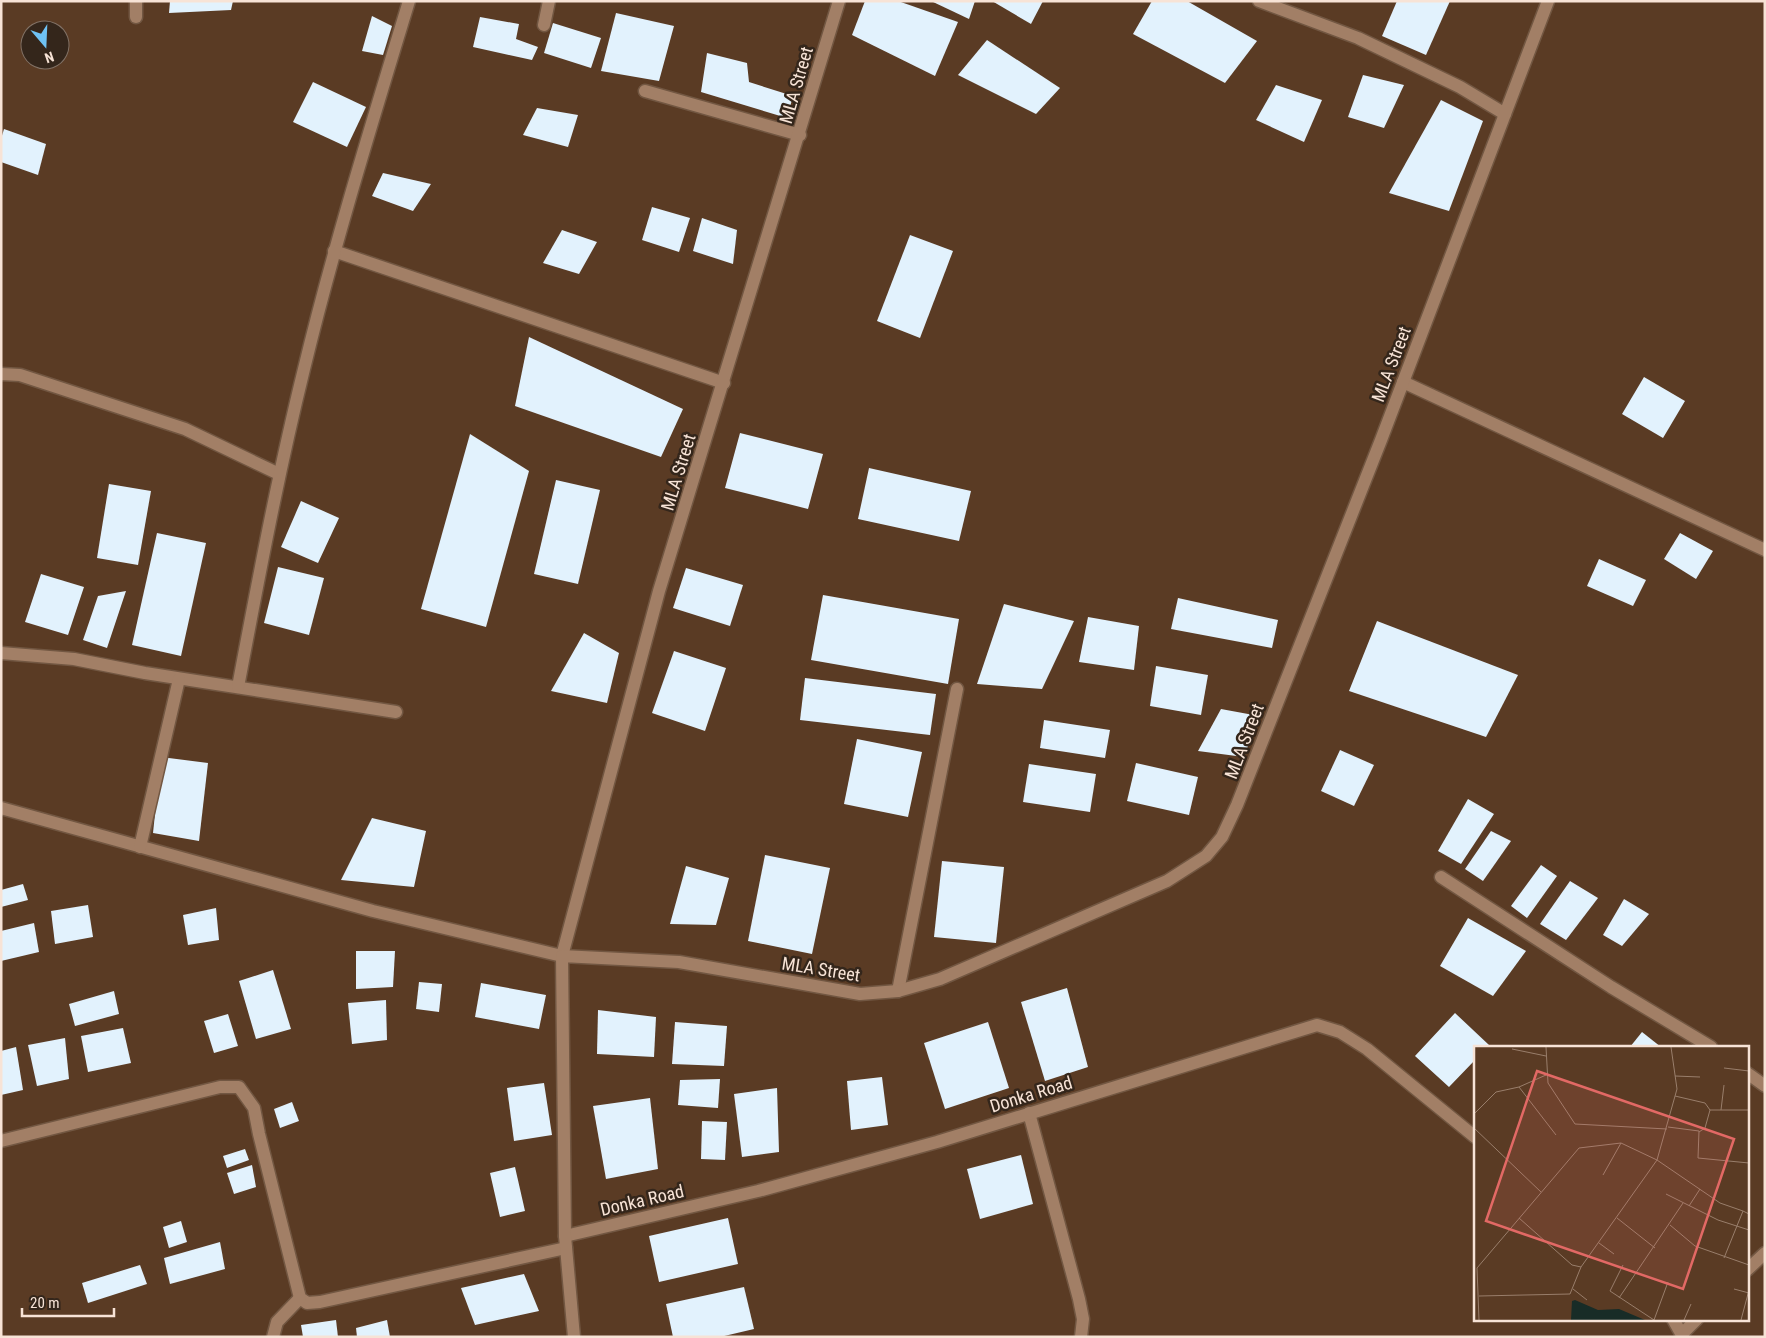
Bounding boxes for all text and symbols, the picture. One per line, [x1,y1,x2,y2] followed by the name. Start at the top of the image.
[20,20,70,70] north arrow
[775,44,817,126] street label: MLA Street
[43,48,56,66] text: N
[1367,323,1415,405] street label: MLA Street
[656,431,700,513] street label: MLA Street
[1220,700,1268,782] street label: MLA Street
[780,952,862,986] street label: MLA Street
[1474,1046,1748,1320] inset map
[987,1072,1075,1116] street label: Donka Road
[598,1180,686,1220] street label: Donka Road
[22,1286,115,1318] scale bar
[30,1294,60,1312] text: 20 m

